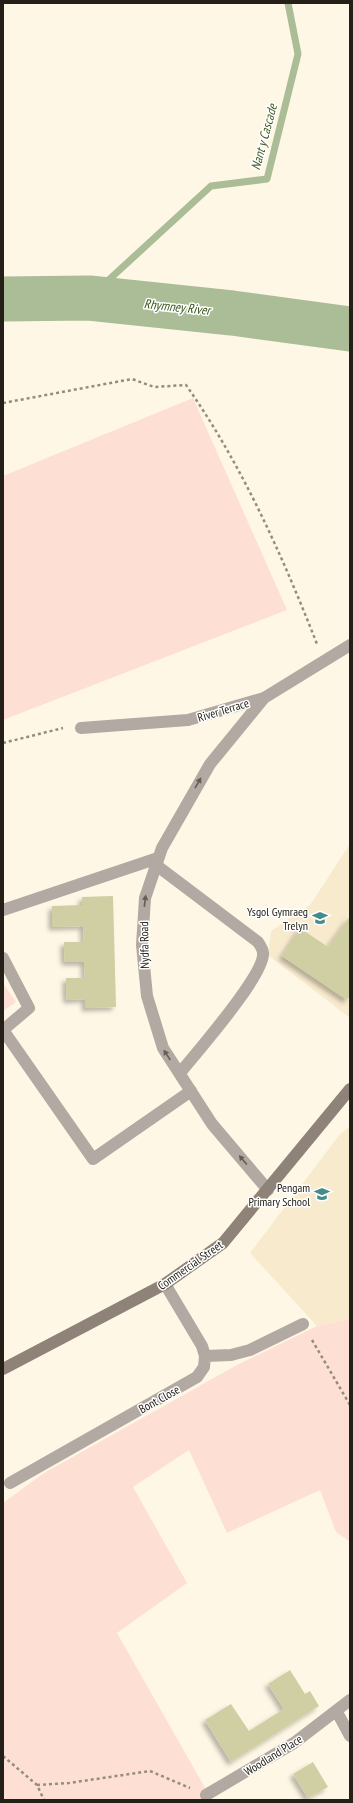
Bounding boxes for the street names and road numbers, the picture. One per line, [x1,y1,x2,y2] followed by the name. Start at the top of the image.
[195,695,251,725] street label: River Terrace
[136,921,152,969] street label: Nydfa Road
[155,1237,226,1293] street label: Commercial Street
[136,1382,182,1416] street label: Bont Close
[241,1731,305,1779] street label: Woodland Place

